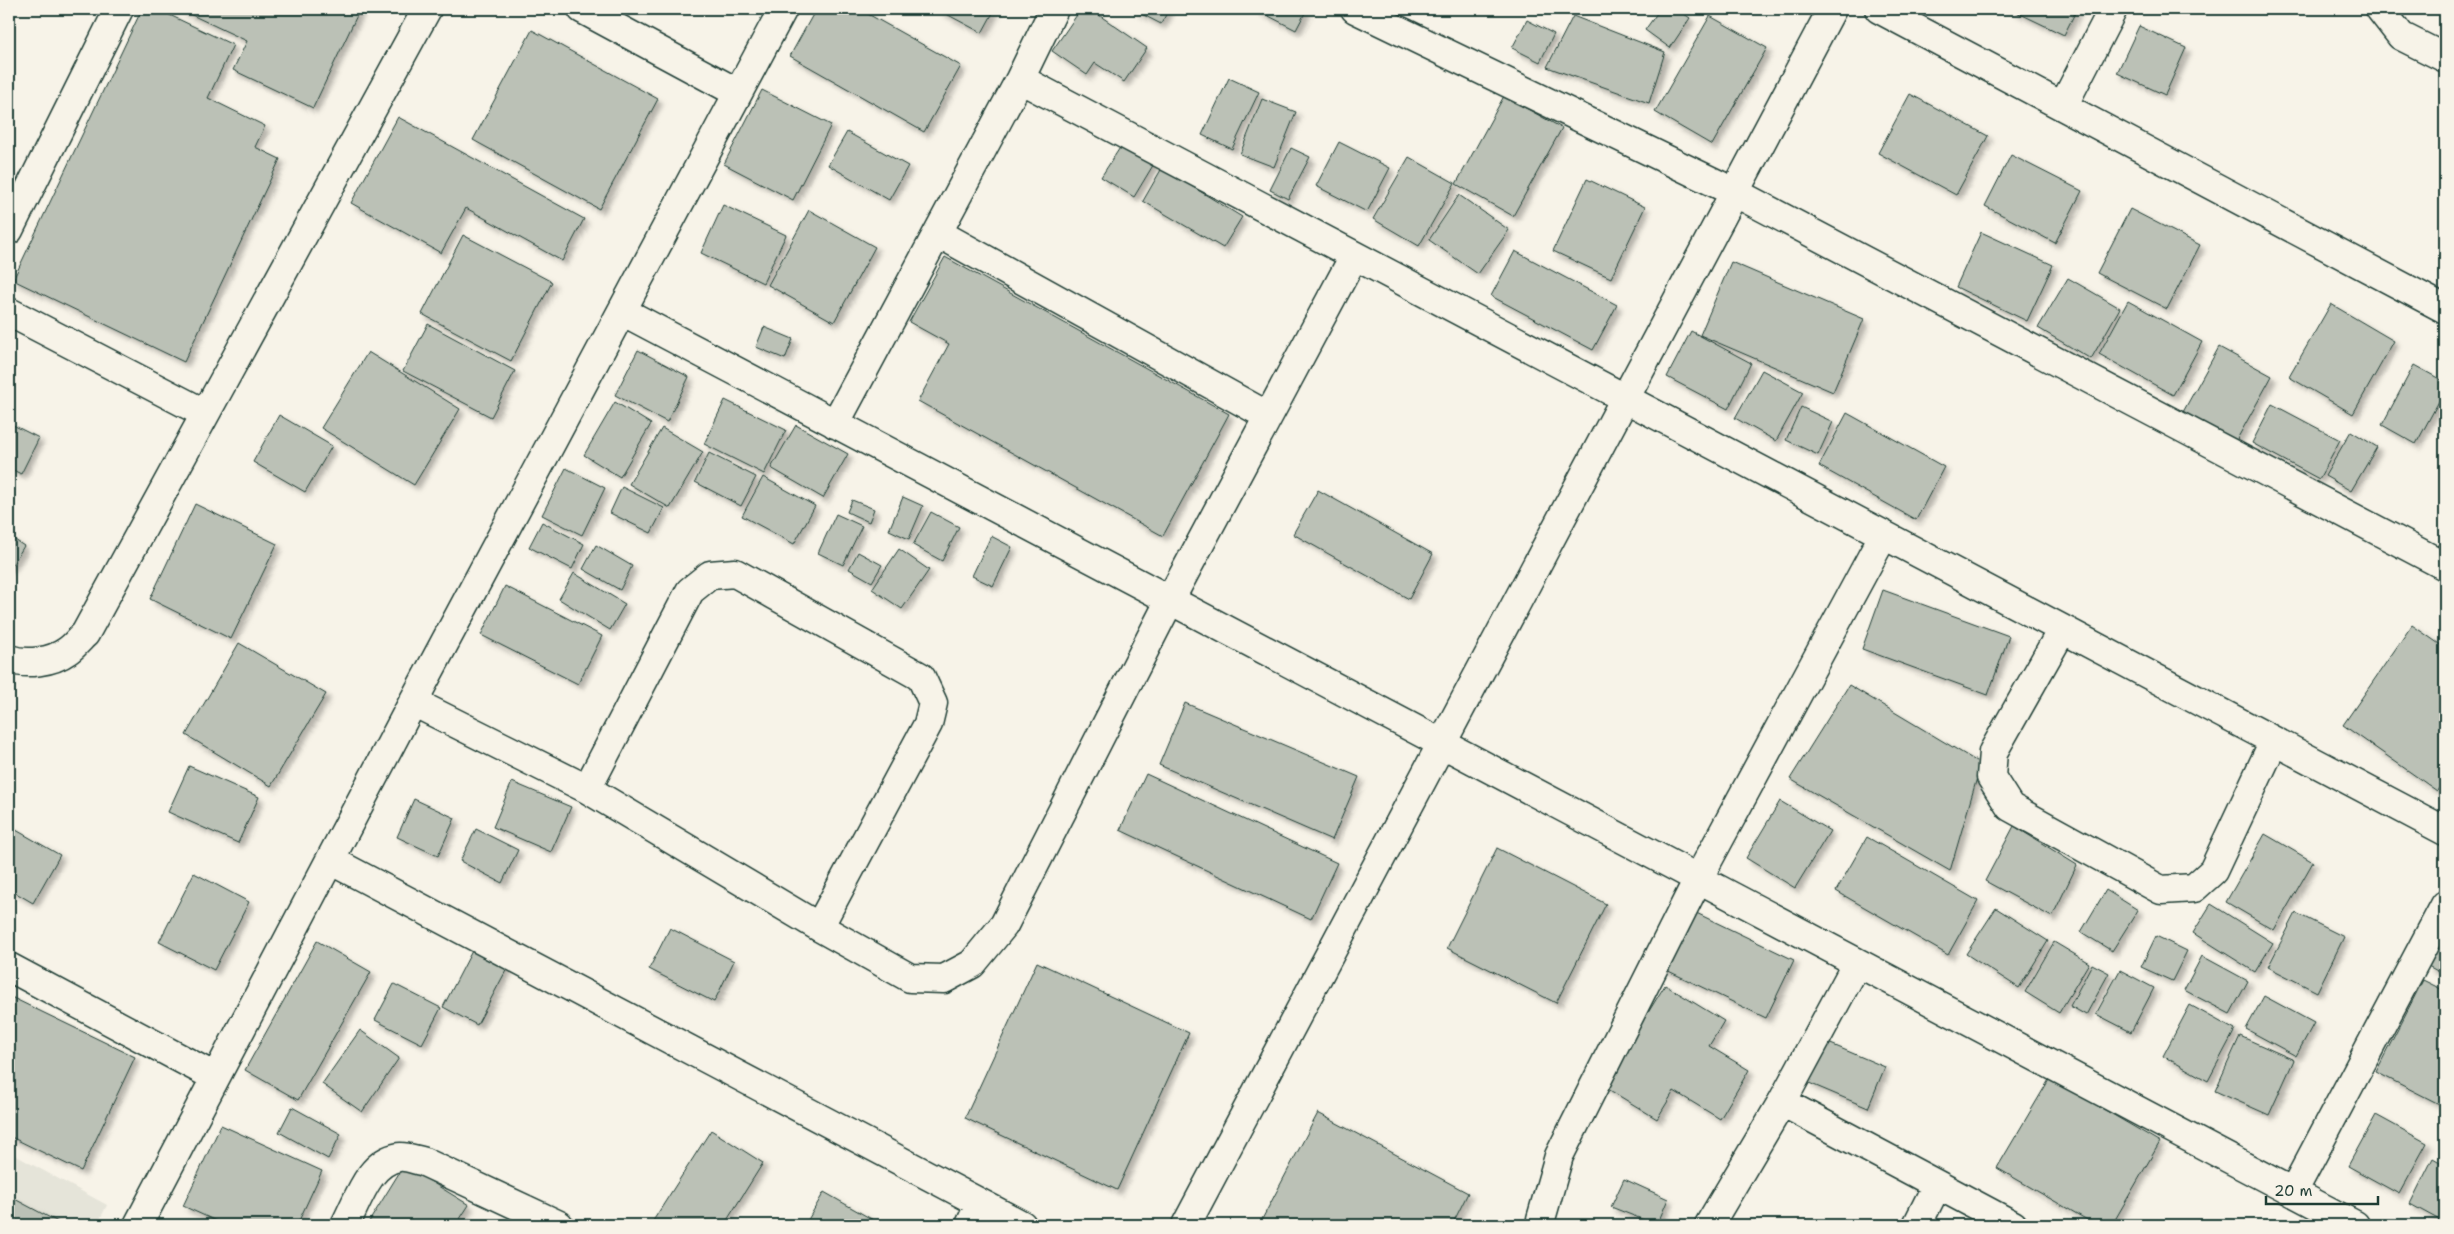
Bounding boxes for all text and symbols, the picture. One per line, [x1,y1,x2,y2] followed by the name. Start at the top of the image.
[2266,1174,2379,1206] scale bar
[2274,1181,2313,1201] text: 20 m

